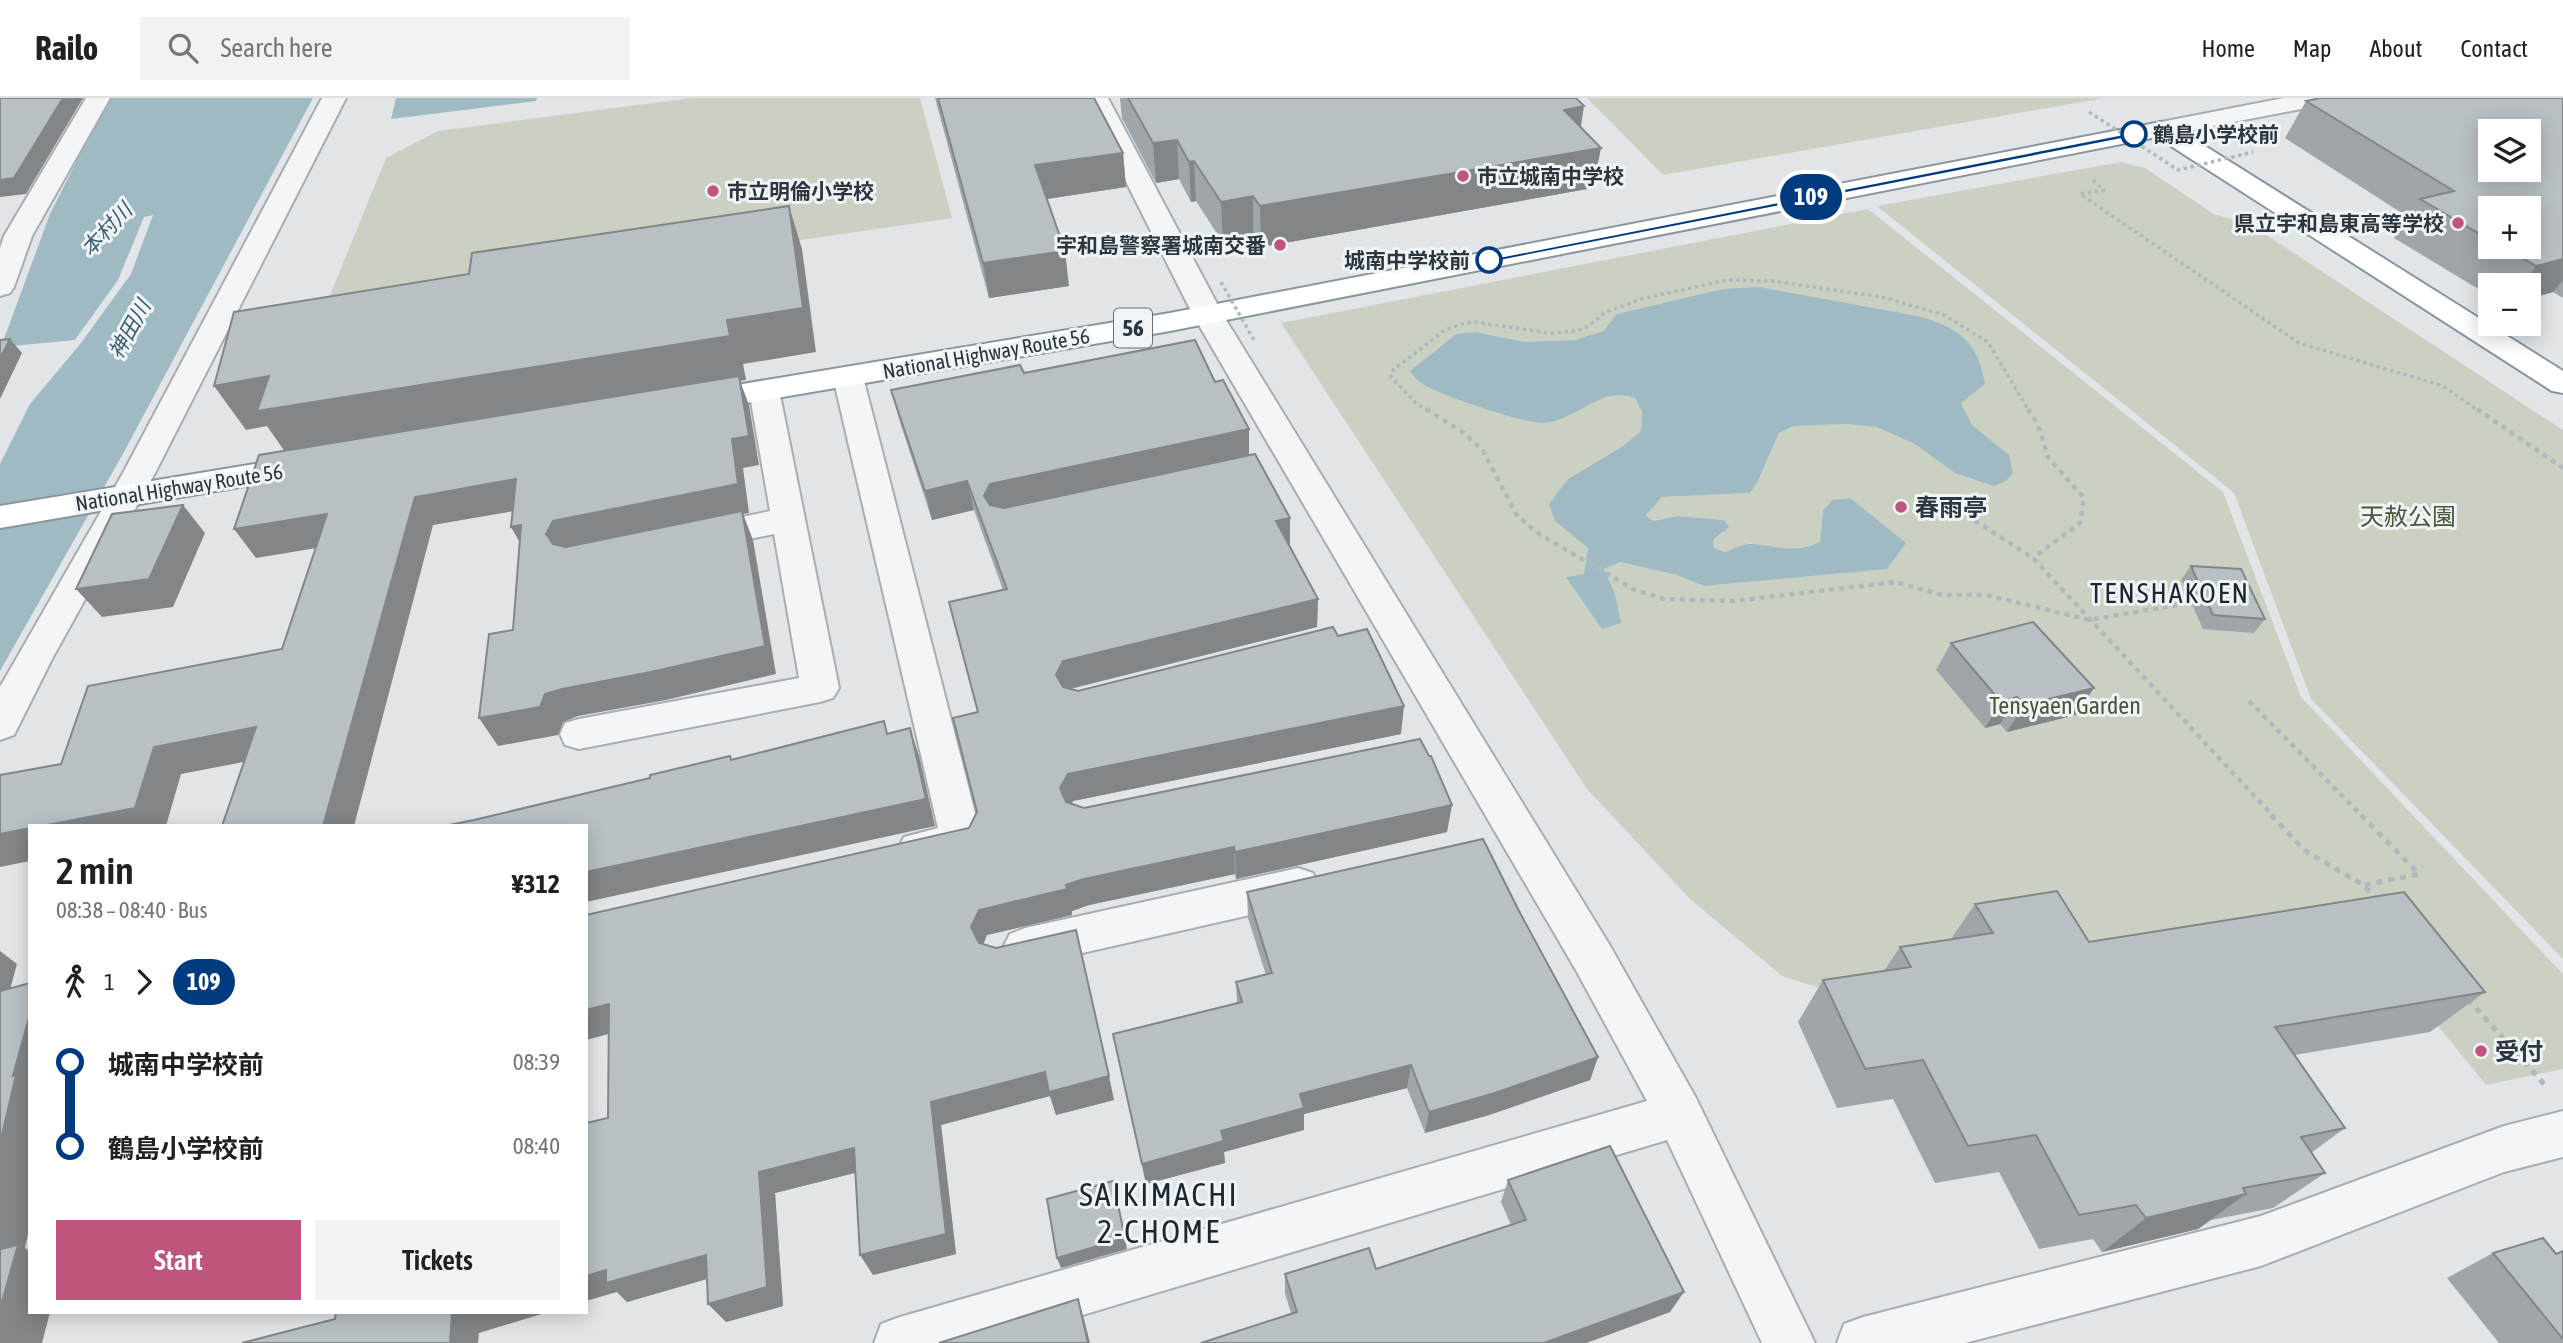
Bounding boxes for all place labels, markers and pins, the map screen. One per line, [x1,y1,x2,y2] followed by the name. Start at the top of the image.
[2121,121,2147,147] marker: 鶴島小学校前
[2153,122,2279,146] place label: 鶴島小学校前
[1477,164,1624,188] place label: 市立城南中学校
[1455,168,1471,184] marker: 市立城南中学校
[727,179,874,203] place label: 市立明倫小学校
[705,183,721,199] marker: 市立明倫小学校
[2234,211,2444,235] place label: 県立宇和島東高等学校
[2450,215,2466,231] marker: 県立宇和島東高等学校
[1056,233,1266,257] place label: 宇和島警察署城南交番
[1272,237,1288,253] marker: 宇和島警察署城南交番
[1476,247,1502,273] marker: 城南中学校前
[1344,248,1470,272] place label: 城南中学校前
[1915,494,1987,521] place label: 春雨亭
[1893,499,1909,515] marker: 春雨亭
[2495,1038,2543,1065] place label: 受付
[2473,1043,2489,1059] marker: 受付

